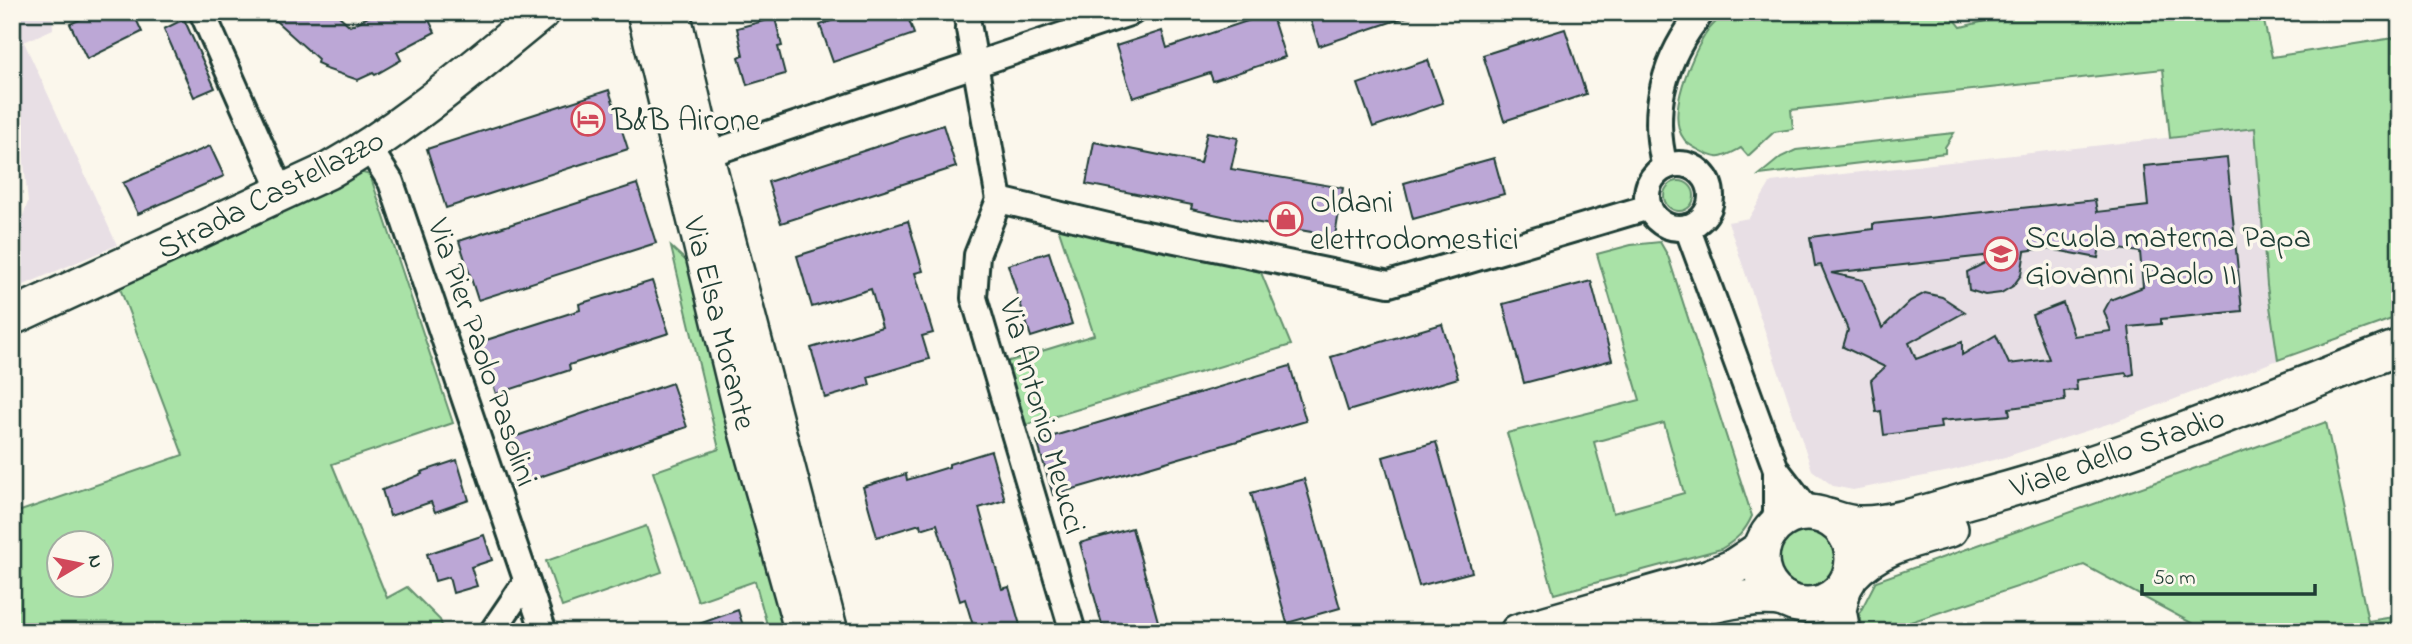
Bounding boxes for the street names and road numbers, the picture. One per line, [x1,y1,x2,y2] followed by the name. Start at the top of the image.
[150,119,393,274] street label: Strada Castellazzo
[668,211,767,436] street label: Via Elsa Morante
[412,212,549,493] street label: Via Pier Paolo Pasolini
[984,293,1097,540] street label: Via Antonio Meucci
[2004,396,2232,513] street label: Viale dello Stadio

